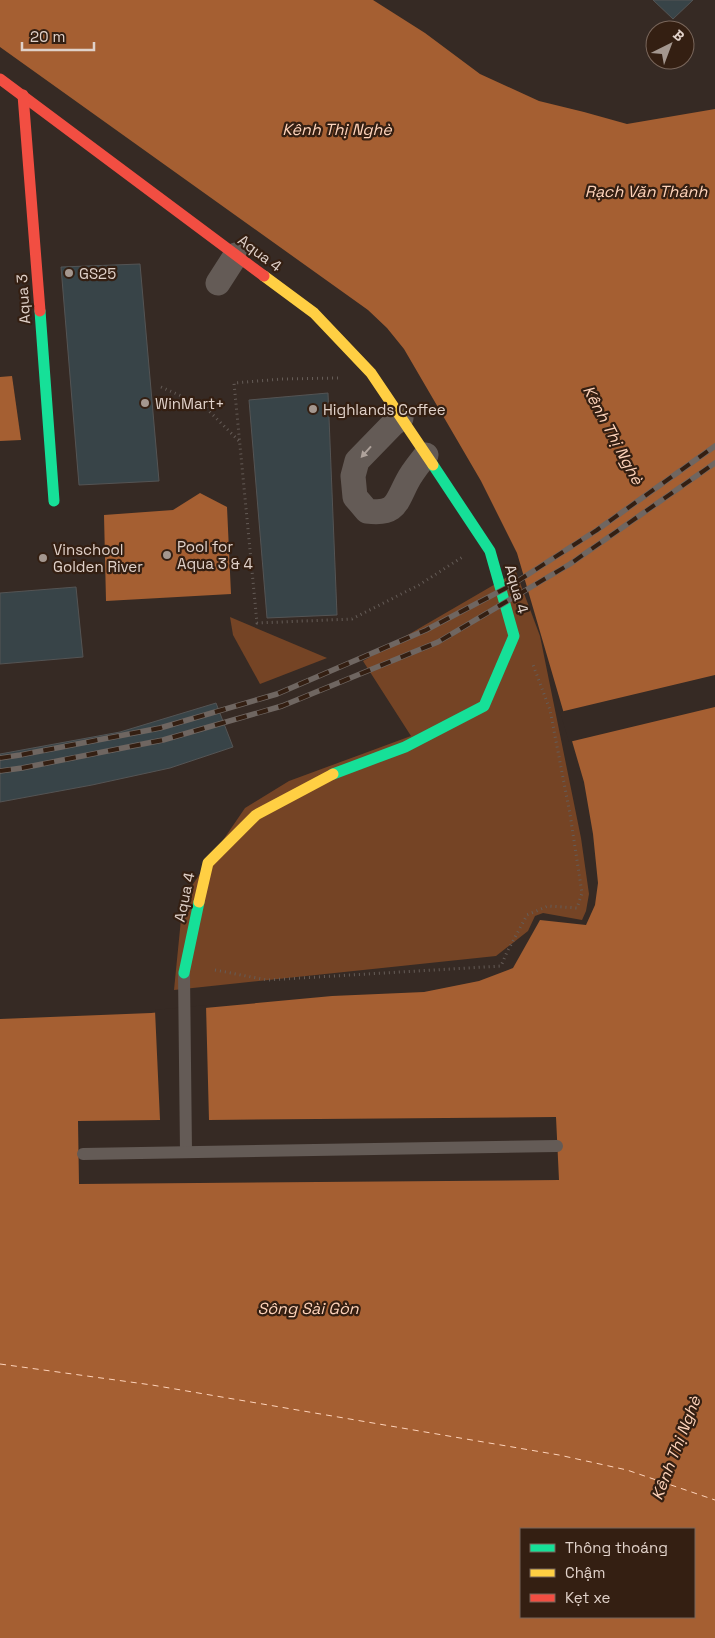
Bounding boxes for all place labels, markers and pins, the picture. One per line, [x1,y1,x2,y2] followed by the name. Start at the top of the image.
[79,264,116,283] place label: GS25
[63,267,75,279] marker: GS25
[155,394,224,413] place label: WinMart+
[139,397,151,409] marker: WinMart+
[323,400,446,419] place label: Highlands Coffee
[307,403,319,415] marker: Highlands Coffee
[177,537,253,573] place label: Pool for Aqua 3 & 4
[53,540,143,576] place label: Vinschool Golden River
[161,549,173,561] marker: Pool for Aqua 3 & 4
[37,552,49,564] marker: Vinschool Golden River

